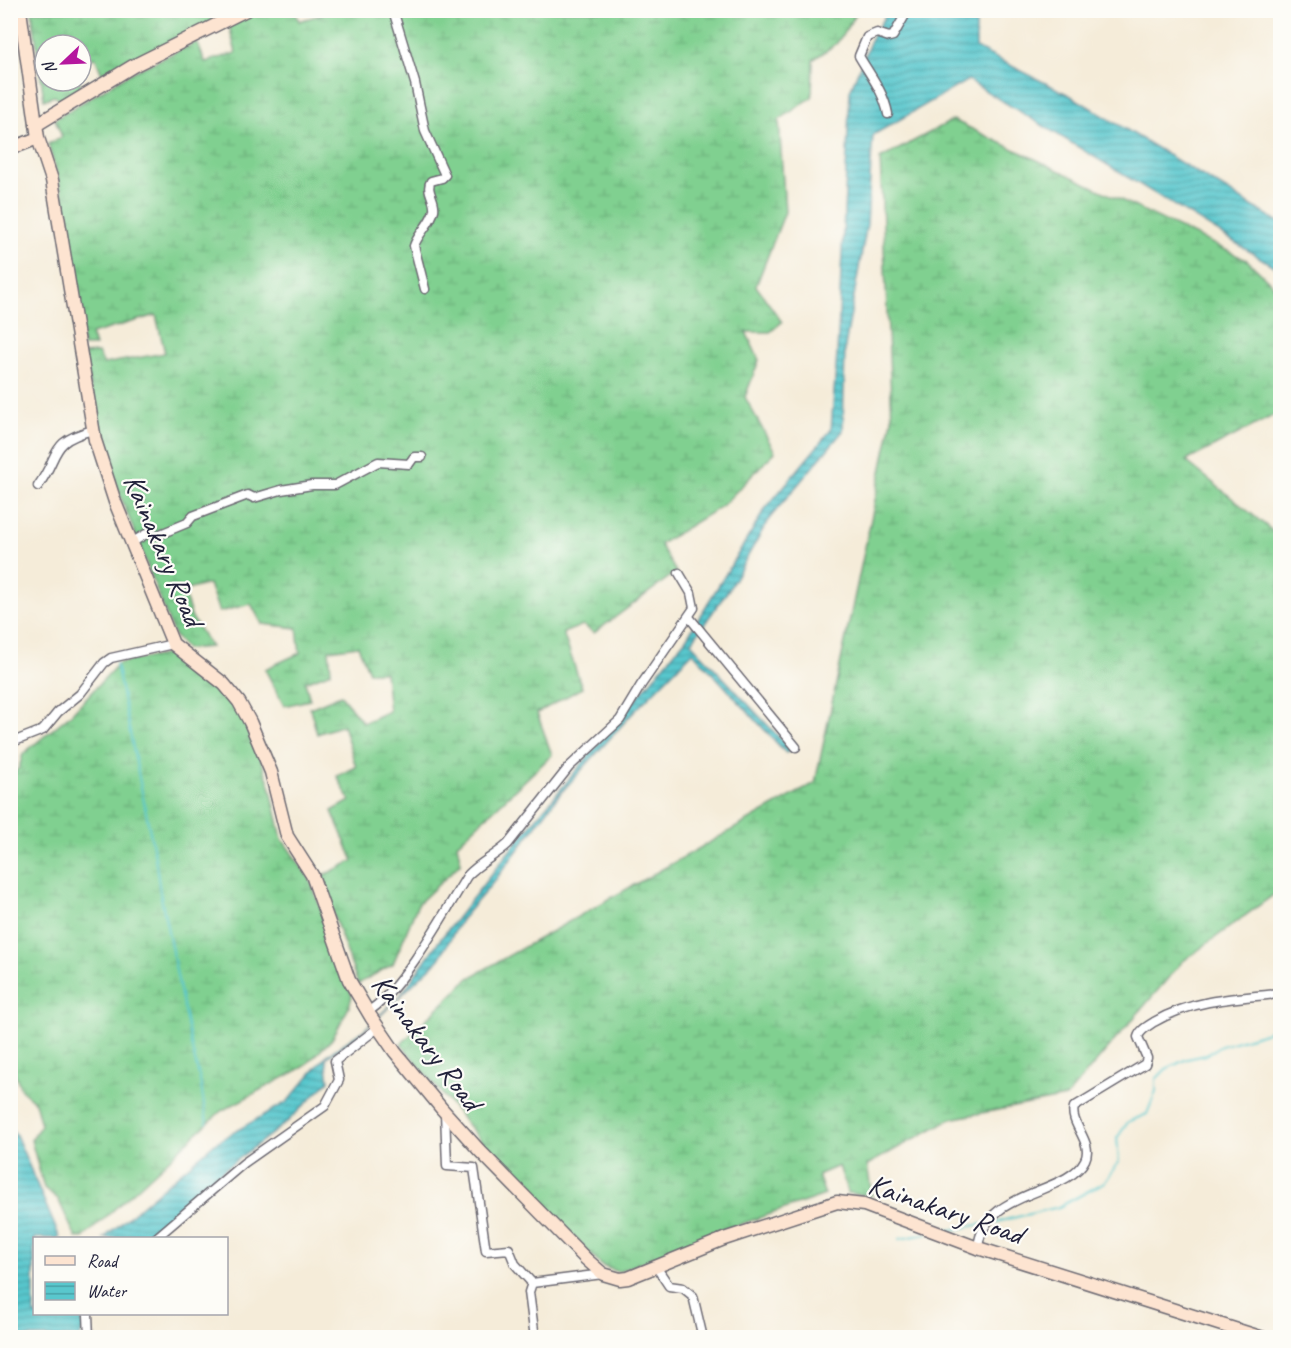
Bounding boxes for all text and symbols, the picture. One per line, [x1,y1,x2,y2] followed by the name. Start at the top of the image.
[33,33,93,93] north arrow
[38,57,61,77] text: N
[115,468,215,635] street label: Kainakary Road
[363,966,493,1121] street label: Kainakary Road
[864,1165,1032,1255] street label: Kainakary Road
[33,1237,228,1315] legend
[87,1250,120,1272] text: Road
[87,1280,128,1302] text: Water

